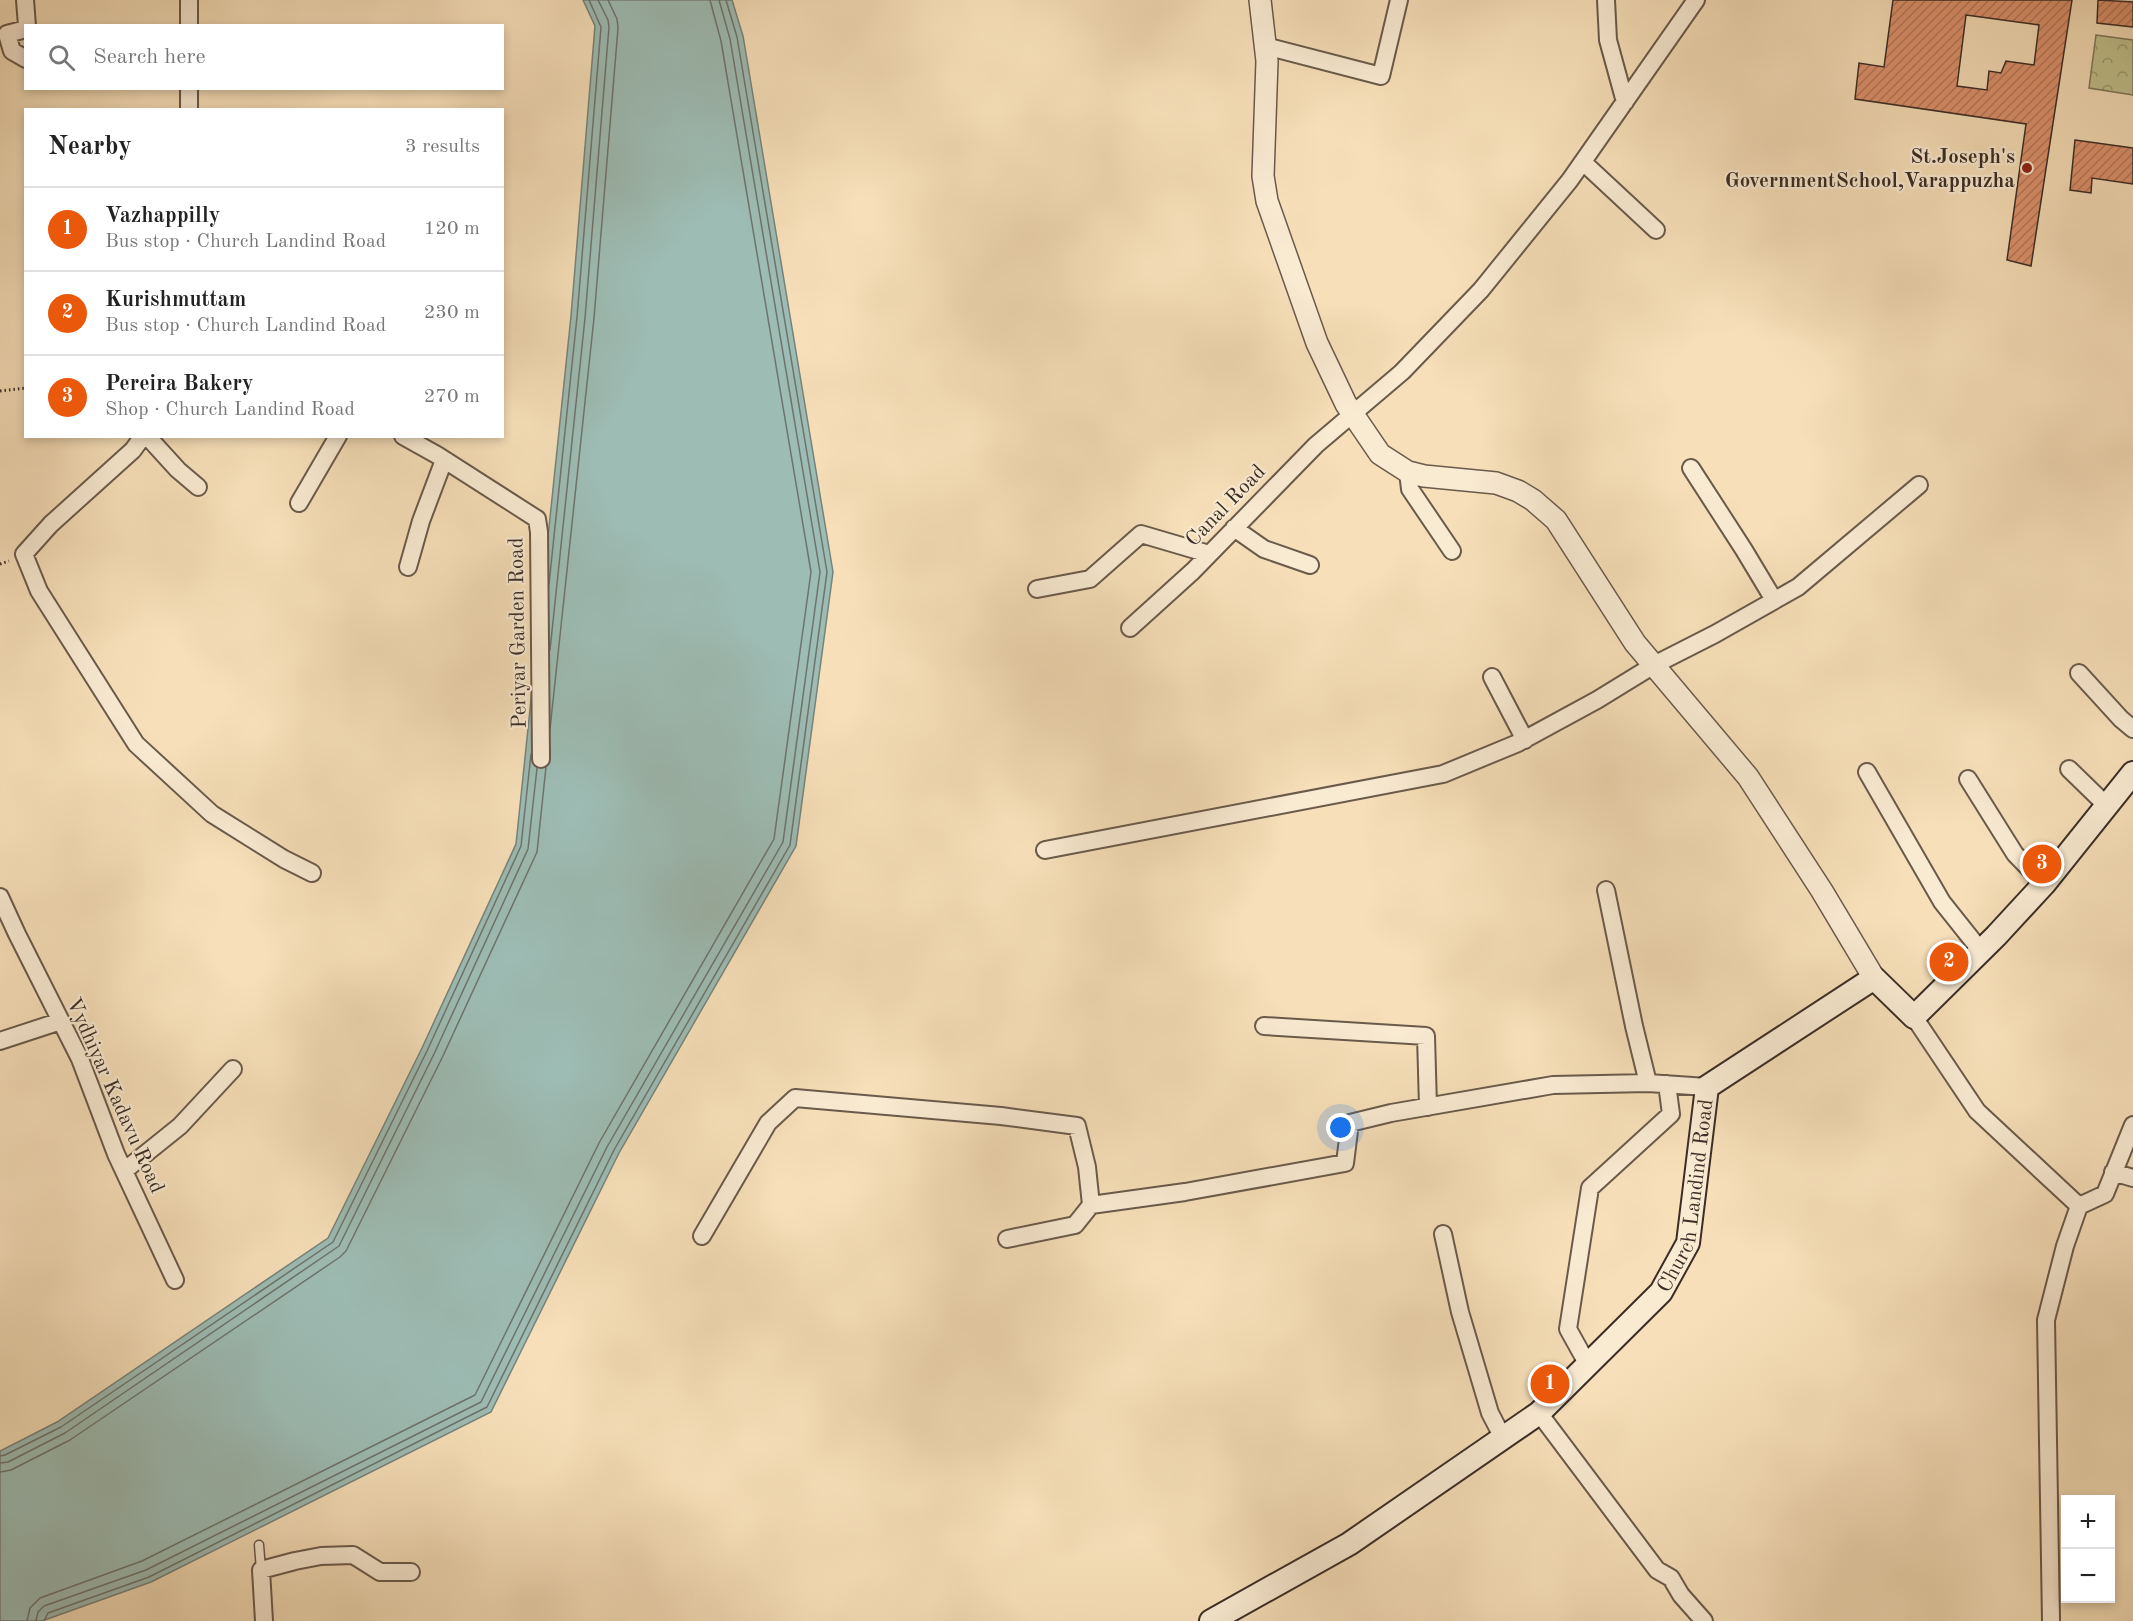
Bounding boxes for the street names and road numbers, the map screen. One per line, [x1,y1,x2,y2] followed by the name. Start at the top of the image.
[1182,461,1270,551] street label: Canal Road
[506,537,531,729] street label: Periyar Garden Road
[62,995,167,1197] street label: Vydhiyar Kadavu Road
[1654,1098,1717,1296] street label: Church Landind Road

